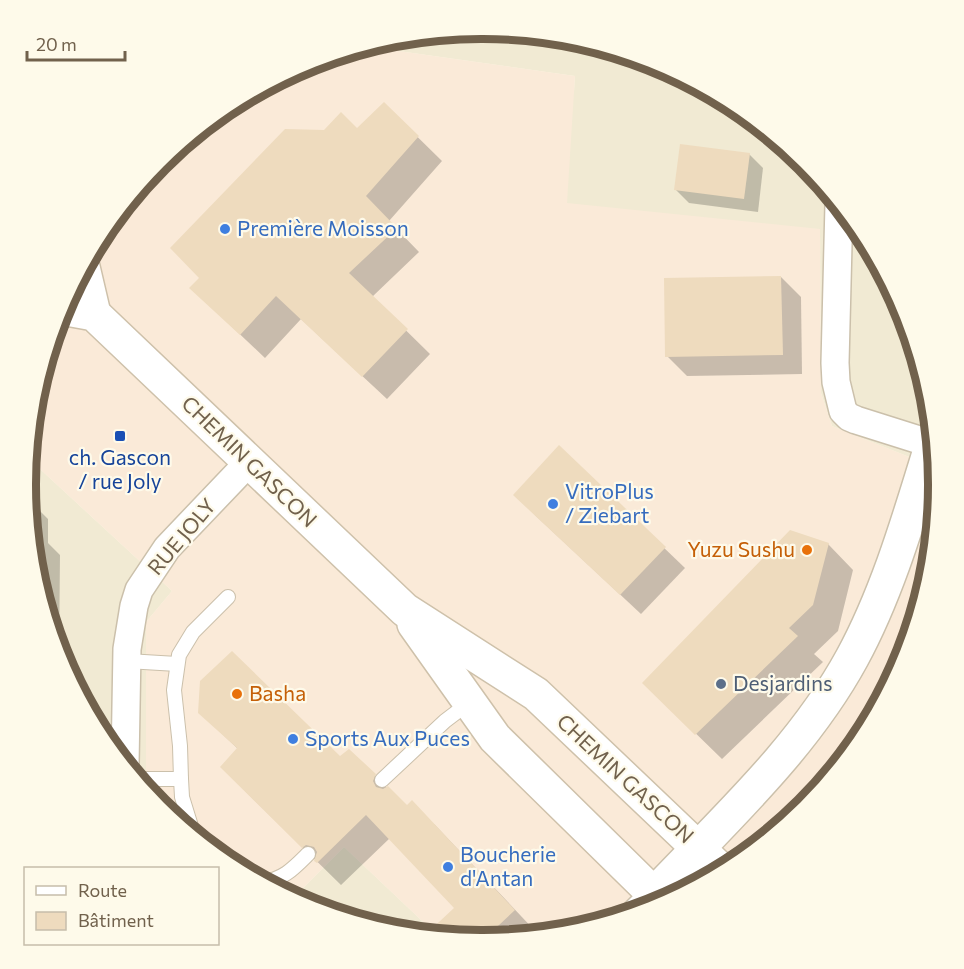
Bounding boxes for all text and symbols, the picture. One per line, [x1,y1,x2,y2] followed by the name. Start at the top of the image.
[27,24,124,62] scale bar
[36,33,77,55] text: 20 m
[237,215,409,240] place label: Première Moisson
[218,222,232,236] marker: Première Moisson
[177,390,323,532] street label: CHEMIN GASCON
[113,429,127,443] marker: ch. Gascon / rue Joly
[69,444,171,493] place label: ch. Gascon / rue Joly
[565,478,654,527] place label: VitroPlus / Ziebart
[142,492,220,579] street label: RUE JOLY
[546,497,560,511] marker: VitroPlus / Ziebart
[687,536,795,561] place label: Yuzu Sushu
[800,543,814,557] marker: Yuzu Sushu
[733,670,833,695] place label: Desjardins
[714,677,728,691] marker: Desjardins
[249,680,306,705] place label: Basha
[230,687,244,701] marker: Basha
[552,708,700,848] street label: CHEMIN GASCON
[305,725,470,750] place label: Sports Aux Puces
[286,732,300,746] marker: Sports Aux Puces
[460,841,556,890] place label: Boucherie d'Antan
[441,860,455,874] marker: Boucherie d'Antan
[24,867,219,945] legend
[78,879,127,901] text: Route
[78,909,154,931] text: Bâtiment

